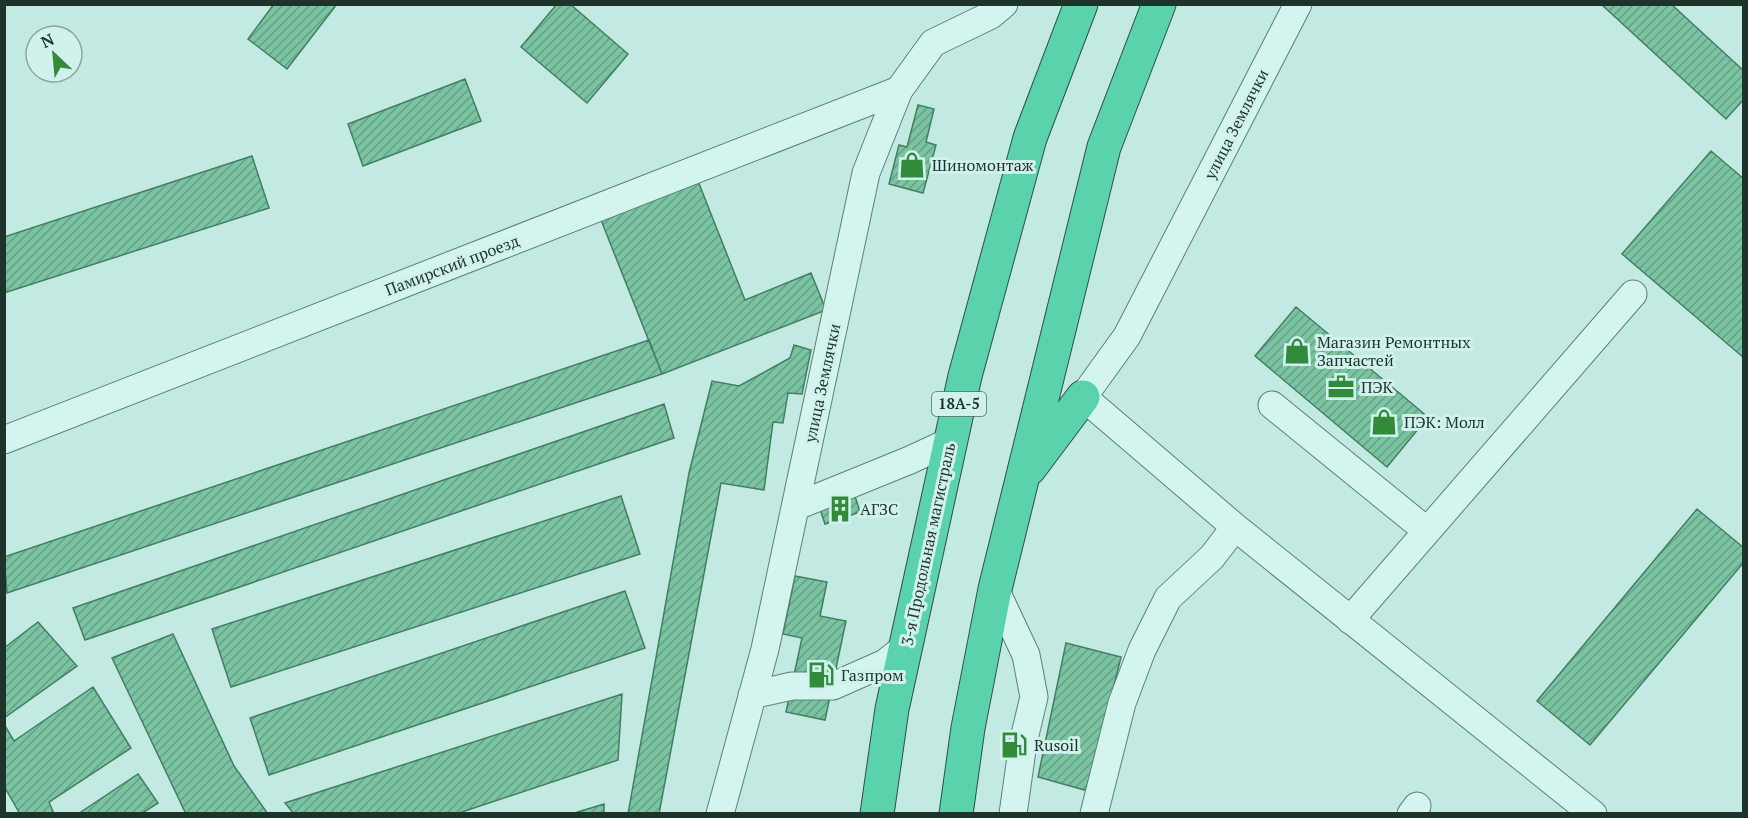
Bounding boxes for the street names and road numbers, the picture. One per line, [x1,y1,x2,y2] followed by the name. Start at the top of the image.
[1198,65,1273,184] street label: улица Землячки
[382,229,522,301] street label: Памирский проезд
[798,321,845,446] street label: улица Землячки
[932,392,986,416] road number: 18А-5
[896,440,960,648] street label: 3-я Продольная магистраль

